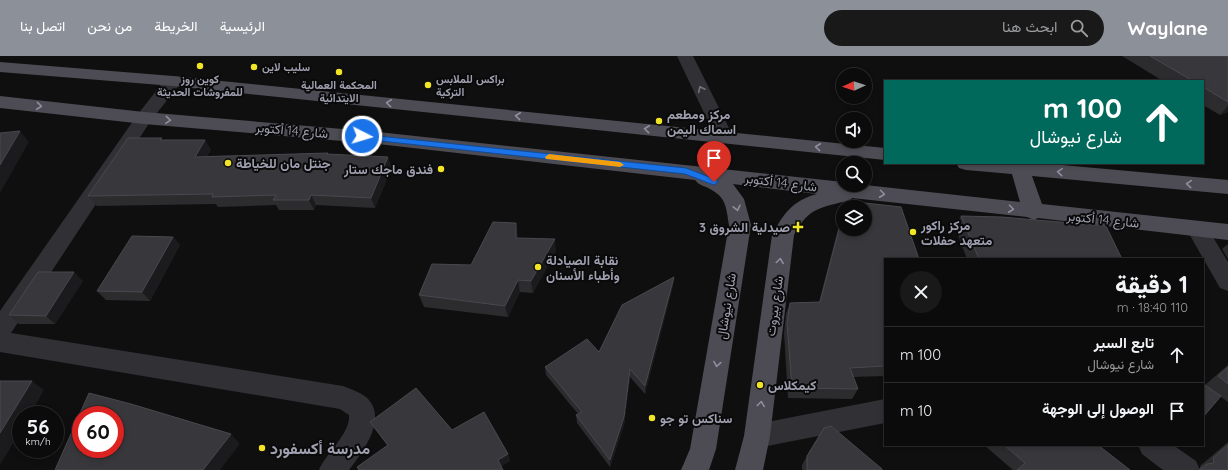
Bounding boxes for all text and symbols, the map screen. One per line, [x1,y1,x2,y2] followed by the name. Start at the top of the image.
[824,10,1104,46] search box
[1128,16,1208,40] text: Waylane
[20,17,65,35] text: اتصل بنا
[87,17,132,35] text: من نحن
[154,17,198,35] text: الخريطة
[220,17,265,35] text: الرئيسية
[1002,17,1058,36] text: ابحث هنا
[1068,17,1090,39] icon: search
[262,60,310,74] place label: سليب لاين
[195,61,205,71] marker: كوين روز للمفروشات الحديثة
[249,62,259,72] marker: سليب لاين
[334,67,344,77] marker: المحكمة العمالية الايتدائية
[836,68,872,104] north arrow
[836,68,872,236] map controls
[157,72,243,99] place label: كوين روز للمفروشات الحديثة
[436,72,505,99] place label: براكس للملابس التركية
[301,78,377,105] place label: المحكمة العمالية الايتدائية
[423,80,433,90] marker: براكس للملابس التركية
[698,85,706,93] one-way arrow
[1043,90,1122,125] text: 100 m
[1136,96,1188,148] icon: ahead
[386,99,392,108] one-way arrow
[36,102,42,111] one-way arrow
[667,106,736,137] place label: مركز ومطعم اسماك اليمن
[515,111,521,120] one-way arrow
[836,112,872,148] button: sound
[165,115,171,124] one-way arrow
[341,115,383,157] position arrow
[654,116,664,126] marker: مركز ومطعم اسماك اليمن
[254,119,329,143] street label: شارع 14 أكتوبر
[644,124,650,133] one-way arrow
[1030,125,1122,148] text: شارع نيوشال
[697,141,731,182] pin
[815,143,821,152] one-way arrow
[703,147,725,169] icon: arrive
[236,155,331,171] place label: جنتل مان للخياطة
[836,156,872,192] button: search
[223,158,233,168] marker: جنتل مان للخياطة
[343,161,433,178] place label: فندق ماجك ستار
[436,164,446,174] marker: فندق ماجك ستار
[1057,168,1063,177] one-way arrow
[743,170,818,196] street label: شارع 14 أكتوبر
[1186,179,1192,188] one-way arrow
[879,189,885,198] one-way arrow
[836,200,872,236] button: layers
[1008,204,1014,213] one-way arrow
[732,205,740,211] one-way arrow
[1065,207,1140,233] street label: شارع 14 أكتوبر
[920,217,992,249] place label: مركز راكور متعهد حفلات
[699,219,790,236] place label: صيدلية الشروق 3
[793,222,803,232] marker: صيدلية الشروق 3
[908,227,918,237] marker: مركز راكور متعهد حفلات
[546,252,620,284] place label: نقابة الصيادلة وأطباء الأسنان
[775,258,784,264] one-way arrow
[533,262,543,272] marker: نقابة الصيادلة وأطباء الأسنان
[1115,269,1188,299] text: 1 دقيقة
[900,271,942,313] button: close
[713,272,741,340] street label: شارع نيوشال
[762,275,788,337] street label: شارع بيروت
[1117,299,1188,315] text: 110 m · 18:40
[1094,333,1154,352] text: تابع السير
[1166,344,1188,366] icon: ahead
[900,345,941,364] text: 100 m
[1087,356,1154,372] text: شارع نيوشال
[713,361,722,367] one-way arrow
[768,377,816,393] place label: كيمكلاس
[755,380,765,390] marker: كيمكلاس
[1042,399,1154,418] text: الوصول إلى الوجهة
[1166,400,1188,422] icon: arrive
[756,401,765,407] one-way arrow
[900,401,932,420] text: 10 m
[72,406,124,458] speed limit sign: 60
[660,410,732,427] place label: سناكس تو جو
[647,413,657,423] marker: سناكس تو جو
[27,414,49,439] text: 56
[25,435,51,448] text: km/h
[270,438,371,459] place label: مدرسة أكسفورد
[257,443,267,453] marker: مدرسة أكسفورد

